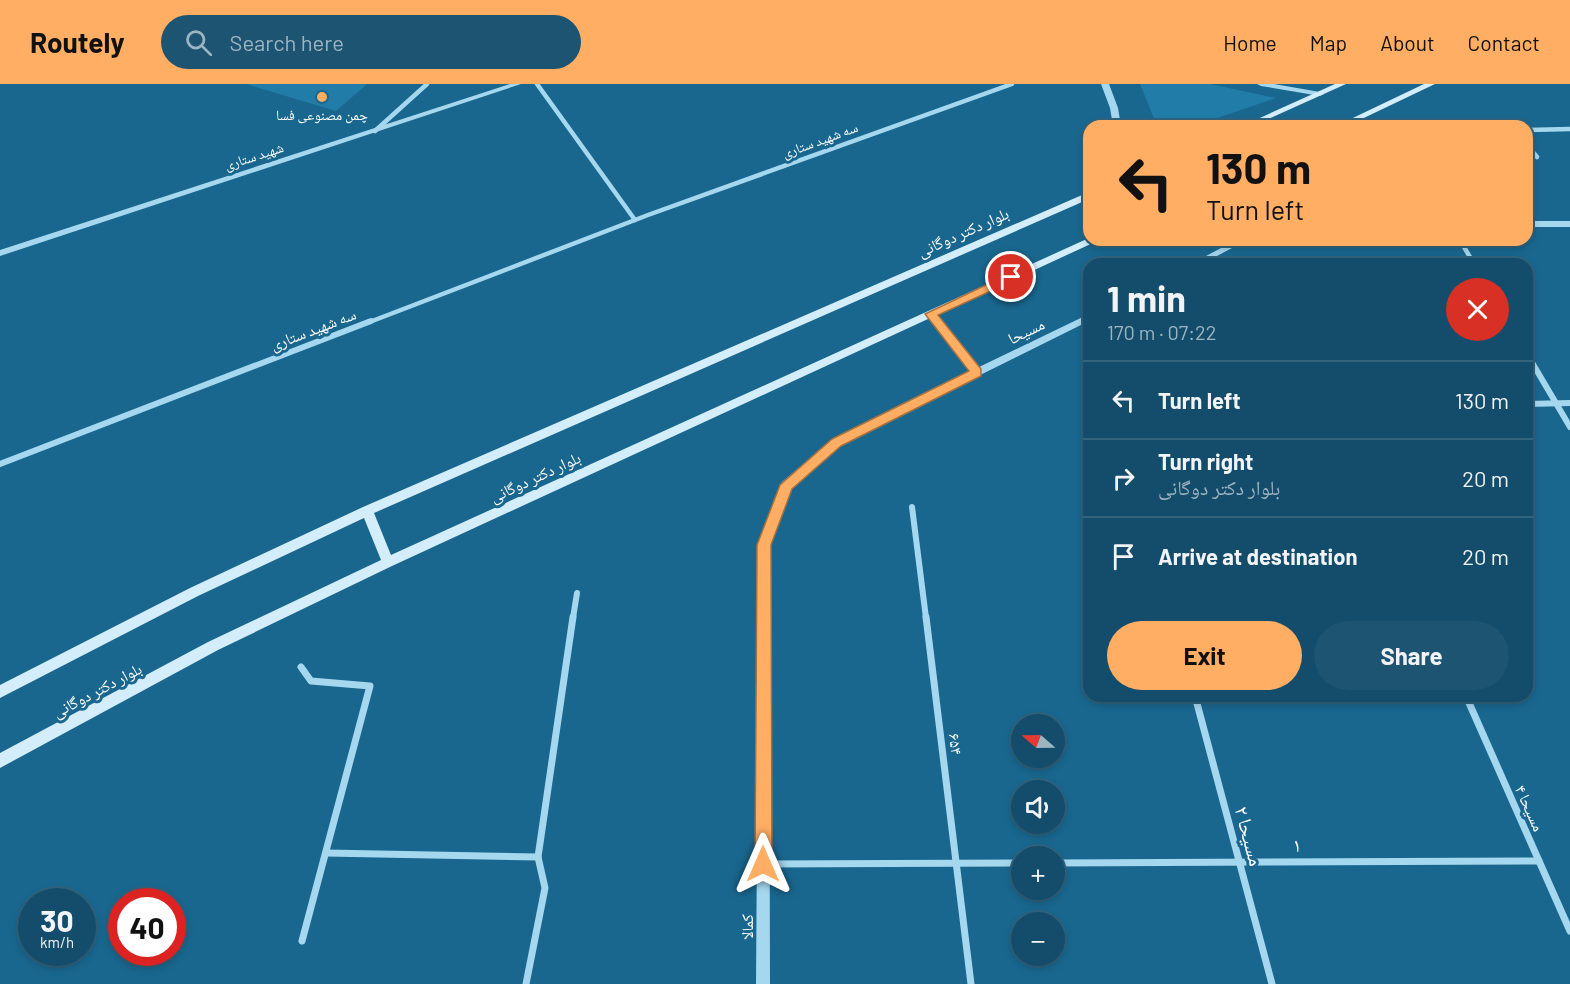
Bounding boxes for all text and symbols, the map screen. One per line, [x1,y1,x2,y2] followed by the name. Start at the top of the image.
[161,15,581,69] search box
[30,25,125,59] text: Routely
[182,26,215,59] icon: search
[230,29,344,55] text: Search here
[1223,30,1277,55] text: Home
[1310,30,1347,55] text: Map
[1380,30,1435,55] text: About
[1468,30,1540,55] text: Contact
[315,90,329,104] marker: چمن مصنوعی فسا
[276,106,368,124] place label: چمن مصنوعی فسا
[780,118,860,162] street label: سه شهید ستاری
[222,138,286,174] street label: شهید ستاری
[1206,142,1311,192] text: 130 m
[1107,144,1185,222] icon: left
[1206,193,1304,225] text: Turn left
[914,203,1012,262] street label: بلوار دکتر دوگانی
[985,251,1036,302] pin
[994,260,1027,293] icon: arrive
[1107,276,1186,319] text: 1 min
[1446,278,1509,341] button: close
[267,303,359,355] street label: سه شهید ستاری
[1004,314,1047,348] street label: مسیحا
[1107,320,1216,344] text: 170 m · 07:22
[1107,384,1140,417] icon: left
[1158,387,1241,413] text: Turn left
[1455,387,1509,413] text: 130 m
[486,447,584,508] street label: بلوار دکتر دوگانی
[1158,448,1253,474] text: Turn right
[1107,462,1140,495] icon: right
[1462,465,1509,491] text: 20 m
[1158,475,1280,499] text: بلوار دکتر دوگانی
[1107,540,1140,573] icon: arrive
[1158,543,1357,569] text: Arrive at destination
[1462,543,1509,569] text: 20 m
[1107,621,1302,690] button: Exit
[1314,621,1509,690] button: Share
[49,658,145,723] street label: بلوار دکتر دوگانی
[1011,714,1065,768] north arrow
[1011,714,1065,966] map controls
[946,732,967,756] street label: ۶۵۴
[1011,780,1065,834] button: sound
[1512,782,1549,834] street label: مسيحا ۴
[1230,803,1269,868] street label: مسيحا ۲
[731,832,795,896] position arrow
[1293,832,1301,856] street label: ۱
[1011,846,1065,900] button: +
[108,888,186,966] speed limit sign: 40
[40,902,74,938] text: 30
[1011,912,1065,966] button: −
[737,914,756,940] street label: کمالا
[40,933,74,951] text: km/h

